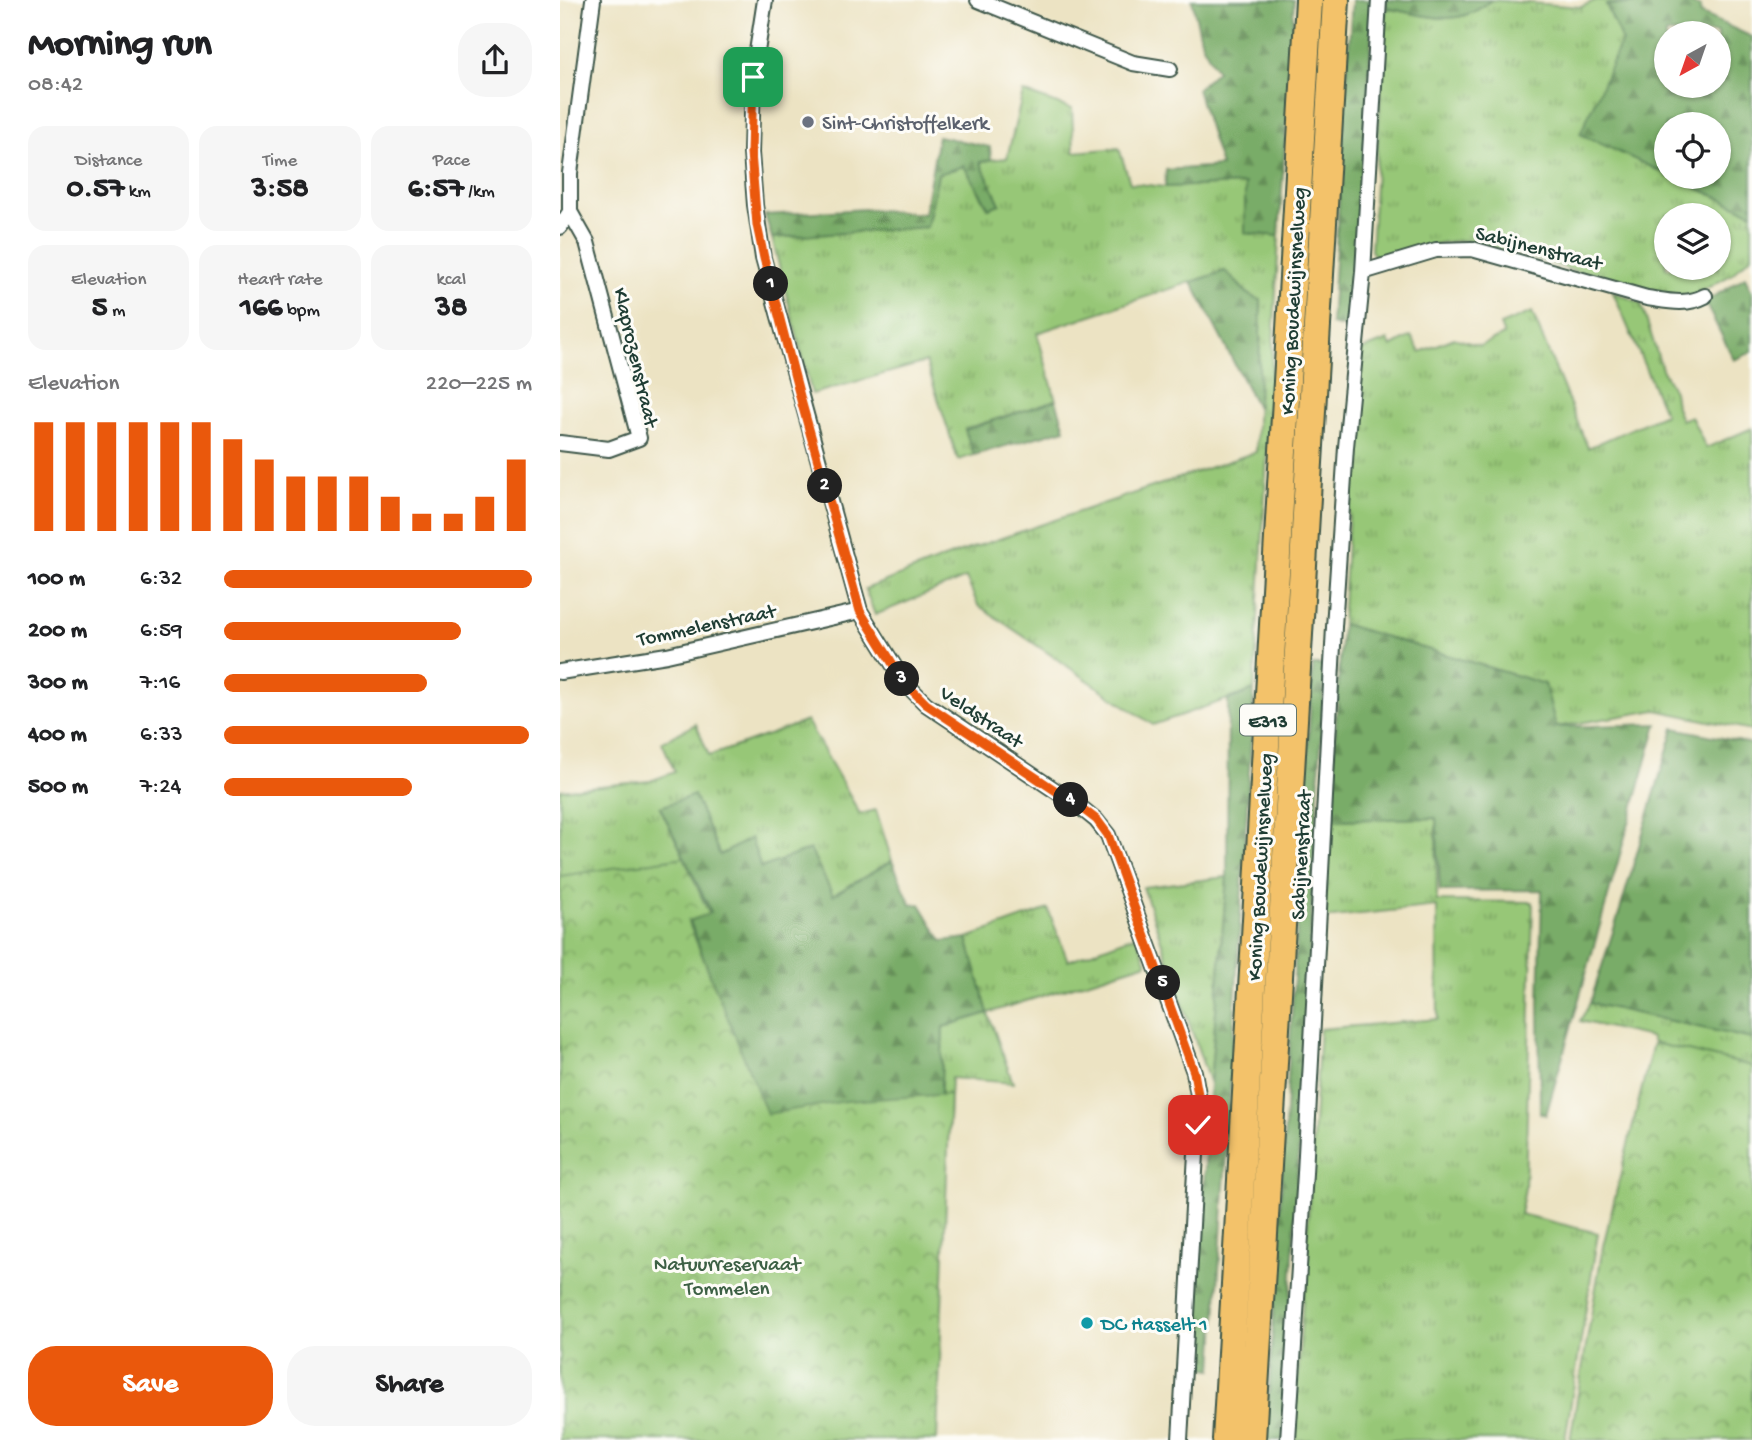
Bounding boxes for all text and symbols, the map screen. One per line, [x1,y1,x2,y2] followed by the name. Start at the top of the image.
[1654,21,1731,98] north arrow
[1654,21,1731,280] map controls
[458,23,532,97] button: share
[28,24,212,68] text: Morning run
[723,47,783,107] pin
[734,58,772,96] icon: arrive
[28,72,83,99] text: 08:42
[1654,112,1731,189] button: locate
[822,113,991,138] place label: Sint-Christoffelkerk
[800,114,816,130] marker: Sint-Christoffelkerk
[75,150,142,173] text: Distance
[263,150,297,173] text: Time
[433,150,470,173] text: Pace
[67,173,124,208] text: 0.57
[251,173,309,208] text: 3:58
[408,173,464,208] text: 6:57
[124,181,151,204] text: km
[464,181,495,204] text: /km
[1277,187,1314,416] street label: Koning Boudewijnsnelweg
[1654,203,1731,280] button: layers
[1472,223,1606,279] street label: Sabijnenstraat
[754,266,788,302] pin: 1
[71,269,146,292] text: Elevation
[237,269,323,292] text: Heart rate
[436,269,466,292] text: kcal
[767,272,774,295] text: 1
[605,286,662,432] street label: Klaprozenstraat
[92,292,108,327] text: 5
[240,292,283,327] text: 166
[435,292,467,327] text: 38
[108,300,126,323] text: m
[283,300,320,323] text: bpm
[28,371,119,398] text: Elevation
[426,371,532,398] text: 220–225 m
[807,468,842,504] pin: 2
[820,474,829,497] text: 2
[28,566,85,593] text: 100 m
[140,566,182,593] text: 6:32
[634,600,781,654] street label: Tommelenstraat
[28,618,87,645] text: 200 m
[140,618,183,645] text: 6:59
[884,662,920,696] pin: 3
[897,667,906,690] text: 3
[28,670,88,697] text: 300 m
[140,670,180,697] text: 7:16
[933,681,1028,757] street label: Veldstraat
[1240,705,1296,736] road number: E313
[28,722,87,749] text: 400 m
[140,722,183,749] text: 6:33
[1244,753,1281,982] street label: Koning Boudewijnsnelweg
[28,774,88,801] text: 500 m
[140,774,181,801] text: 7:24
[1054,782,1088,818] pin: 4
[1288,787,1319,921] street label: Sabijnenstraat
[1066,788,1075,811] text: 4
[1146,965,1180,1000] pin: 5
[1158,971,1168,994] text: 5
[1168,1095,1228,1155] pin
[1179,1106,1217,1144] icon: check
[654,1254,803,1303] park label: Natuurreservaat Tommelen
[1099,1314,1208,1339] place label: DC Hasselt 1
[1079,1315,1095,1331] marker: DC Hasselt 1
[28,1346,273,1426] button: Save
[287,1346,532,1426] button: Share

